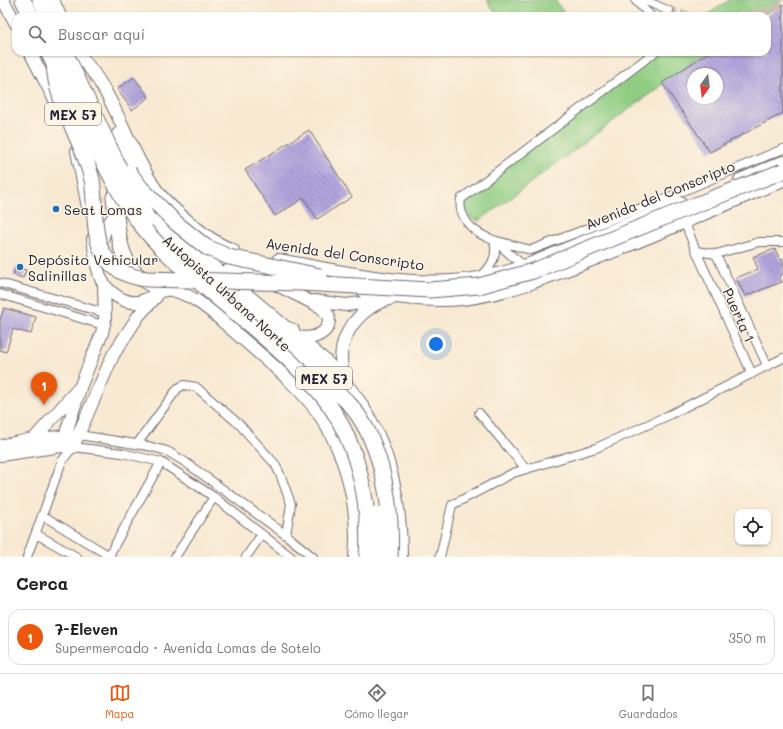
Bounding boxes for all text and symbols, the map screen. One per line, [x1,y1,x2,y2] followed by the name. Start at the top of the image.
[12,12,771,56] search box
[26,23,48,45] icon: search
[58,24,145,44] text: Buscar aquí
[687,68,723,104] north arrow
[45,103,101,125] road number: MEX 57
[582,156,738,234] street label: Avenida del Conscripto
[64,200,142,219] place label: Seat Lomas
[51,204,61,214] marker: Seat Lomas
[159,230,295,356] street label: Autopista Urbana Norte
[265,233,425,275] street label: Avenida del Conscripto
[28,250,158,285] place label: Depósito Vehicular Salinillas
[15,262,25,272] marker: Depósito Vehicular Salinillas
[719,285,759,345] street label: Puerta 1
[426,334,446,354] your location
[296,367,352,389] road number: MEX 57
[31,372,57,405] pin: 1
[735,509,771,545] map controls
[735,509,771,545] button: locate
[16,572,68,594] text: Cerca
[55,619,118,639] text: 7-Eleven
[27,629,33,646] text: 1
[728,629,766,646] text: 350 m
[55,639,321,656] text: Supermercado · Avenida Lomas de Sotelo
[105,682,134,721] tab: Mapa
[344,682,409,721] tab: Cómo llegar
[619,682,678,721] tab: Guardados

